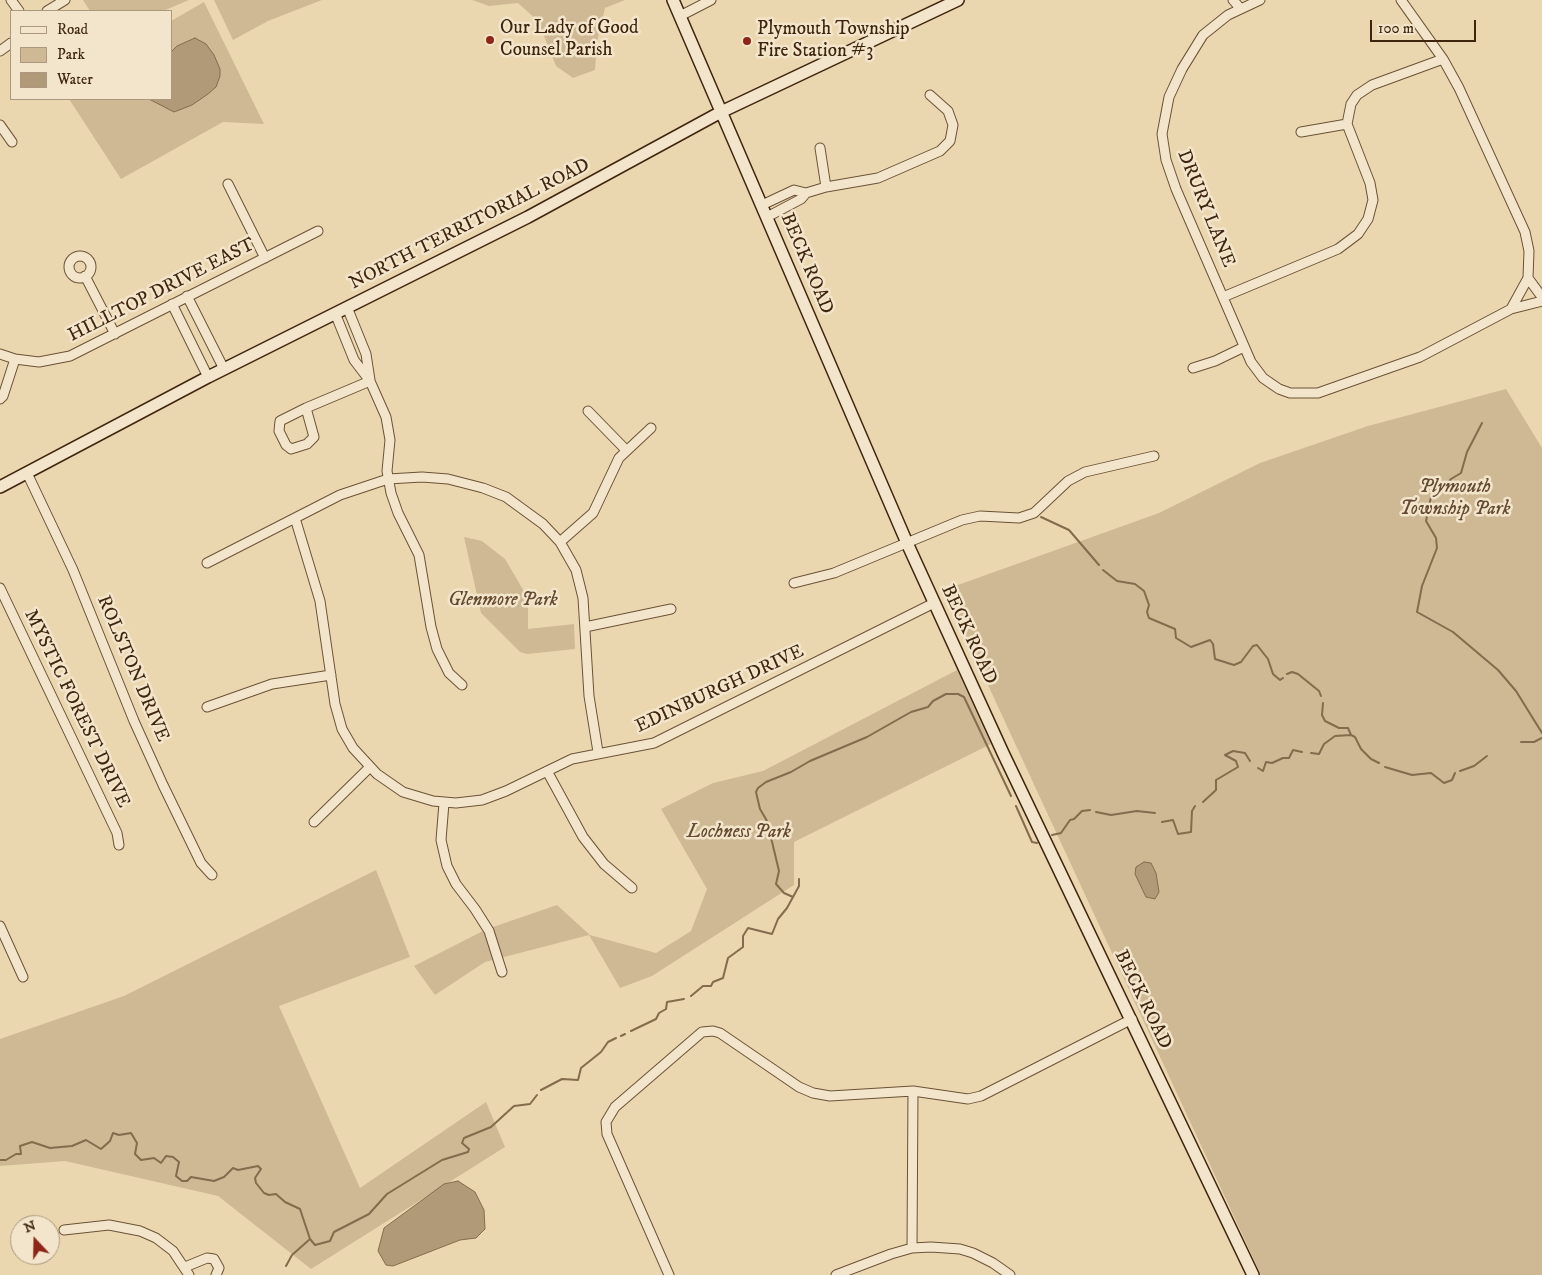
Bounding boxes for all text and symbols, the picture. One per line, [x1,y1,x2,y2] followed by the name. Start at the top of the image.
[10,10,172,100] legend
[1372,10,1478,42] scale bar
[500,18,639,62] place label: Our Lady of Good Counsel Parish
[757,19,910,63] place label: Plymouth Township Fire Station #3
[1378,19,1414,38] text: 100 m
[57,20,88,39] text: Road
[484,34,496,46] marker: Our Lady of Good Counsel Parish
[741,35,753,47] marker: Plymouth Township Fire Station #3
[57,45,85,64] text: Park
[57,70,93,89] text: Water
[1171,147,1239,271] street label: DRURY LANE
[346,154,594,296] street label: NORTH TERRITORIAL ROAD
[774,210,838,318] street label: BECK ROAD
[65,234,259,348] street label: HILLTOP DRIVE EAST
[1400,477,1510,521] park label: Plymouth Township Park
[935,581,1001,689] street label: BECK ROAD
[448,590,558,612] park label: Glenmore Park
[91,592,173,746] street label: ROLSTON DRIVE
[18,606,134,812] street label: MYSTIC FOREST DRIVE
[632,641,808,739] street label: EDINBURGH DRIVE
[687,822,791,844] park label: Lochness Park
[1108,947,1176,1053] street label: BECK ROAD
[10,1215,60,1265] north arrow
[21,1216,39,1237] text: N

